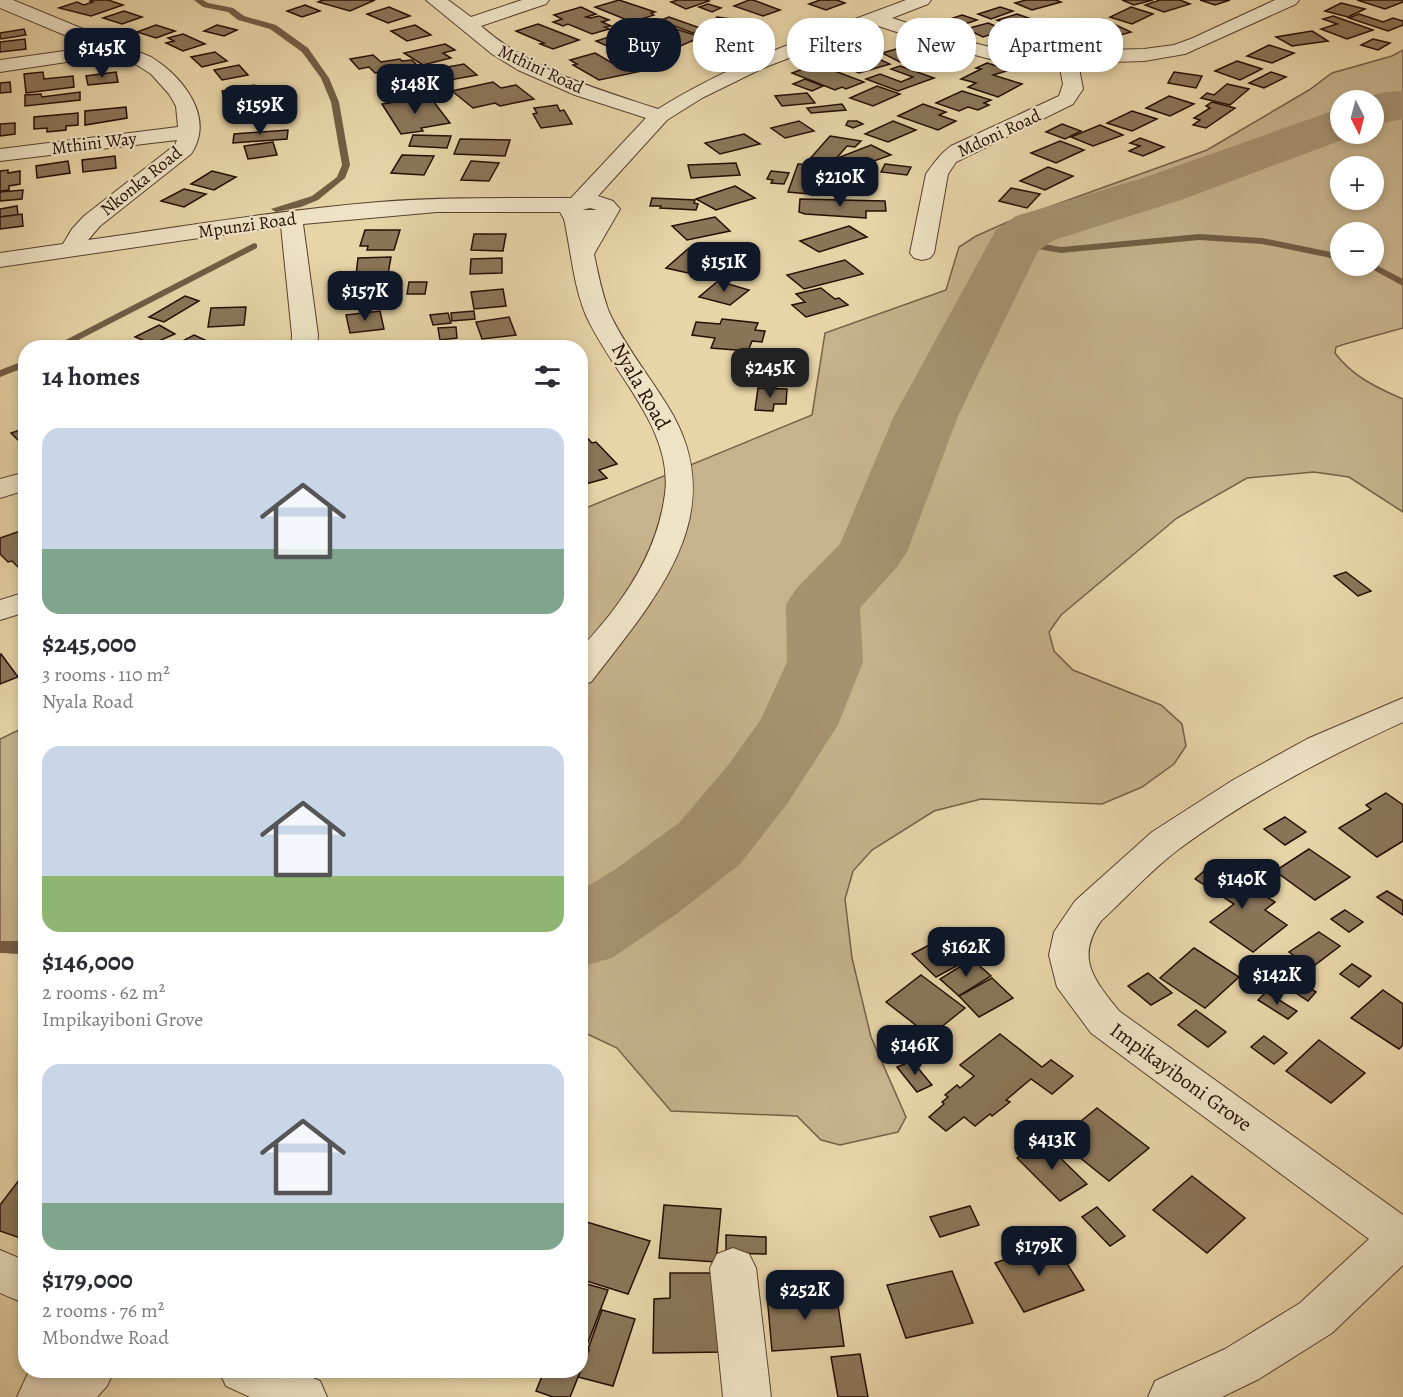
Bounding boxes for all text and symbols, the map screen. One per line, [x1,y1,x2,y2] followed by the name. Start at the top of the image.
[606,18,681,72] chip: Buy
[693,18,775,72] chip: Rent
[787,18,884,72] chip: Filters
[896,18,976,72] chip: New
[988,18,1123,72] chip: Apartment
[60,28,144,79] pin: $145K
[78,34,126,61] text: $145K
[494,39,588,99] street label: Mthini Road
[373,64,457,115] pin: $148K
[391,70,439,97] text: $148K
[218,85,302,136] pin: $159K
[1330,90,1384,144] north arrow
[1330,90,1384,276] map controls
[236,91,284,118] text: $159K
[953,103,1045,163] street label: Mdoni Road
[50,126,139,160] street label: Mthini Way
[95,141,187,221] street label: Nkonka Road
[1330,156,1384,210] button: +
[798,157,882,208] pin: $210K
[815,163,865,190] text: $210K
[196,206,298,244] street label: Mpunzi Road
[1330,222,1384,276] button: −
[682,242,766,293] pin: $151K
[701,248,747,275] text: $151K
[323,271,407,322] pin: $157K
[342,277,388,304] text: $157K
[605,337,678,435] street label: Nyala Road
[728,348,812,399] pin: $245K
[745,354,795,381] text: $245K
[42,359,140,394] text: 14 homes
[531,360,564,393] icon: filters
[249,467,357,575] icon: home
[42,626,136,661] text: $245,000
[42,661,170,688] text: 3 rooms · 110 m²
[42,688,134,715] text: Nyala Road
[249,785,357,893] icon: home
[1200,859,1284,910] pin: $140K
[1217,865,1267,892] text: $140K
[924,927,1008,978] pin: $162K
[942,933,990,960] text: $162K
[42,944,134,979] text: $146,000
[1235,955,1319,1006] pin: $142K
[1253,961,1301,988] text: $142K
[42,979,165,1006] text: 2 rooms · 62 m²
[42,1006,203,1033] text: Impikayiboni Grove
[1104,1016,1258,1138] street label: Impikayiboni Grove
[873,1025,957,1076] pin: $146K
[891,1031,939,1058] text: $146K
[249,1103,357,1211] icon: home
[1010,1120,1094,1171] pin: $413K
[1028,1126,1076,1153] text: $413K
[997,1226,1081,1277] pin: $179K
[1015,1232,1063,1259] text: $179K
[42,1262,133,1297] text: $179,000
[763,1270,847,1321] pin: $252K
[780,1276,830,1303] text: $252K
[42,1297,164,1324] text: 2 rooms · 76 m²
[42,1324,169,1351] text: Mbondwe Road

